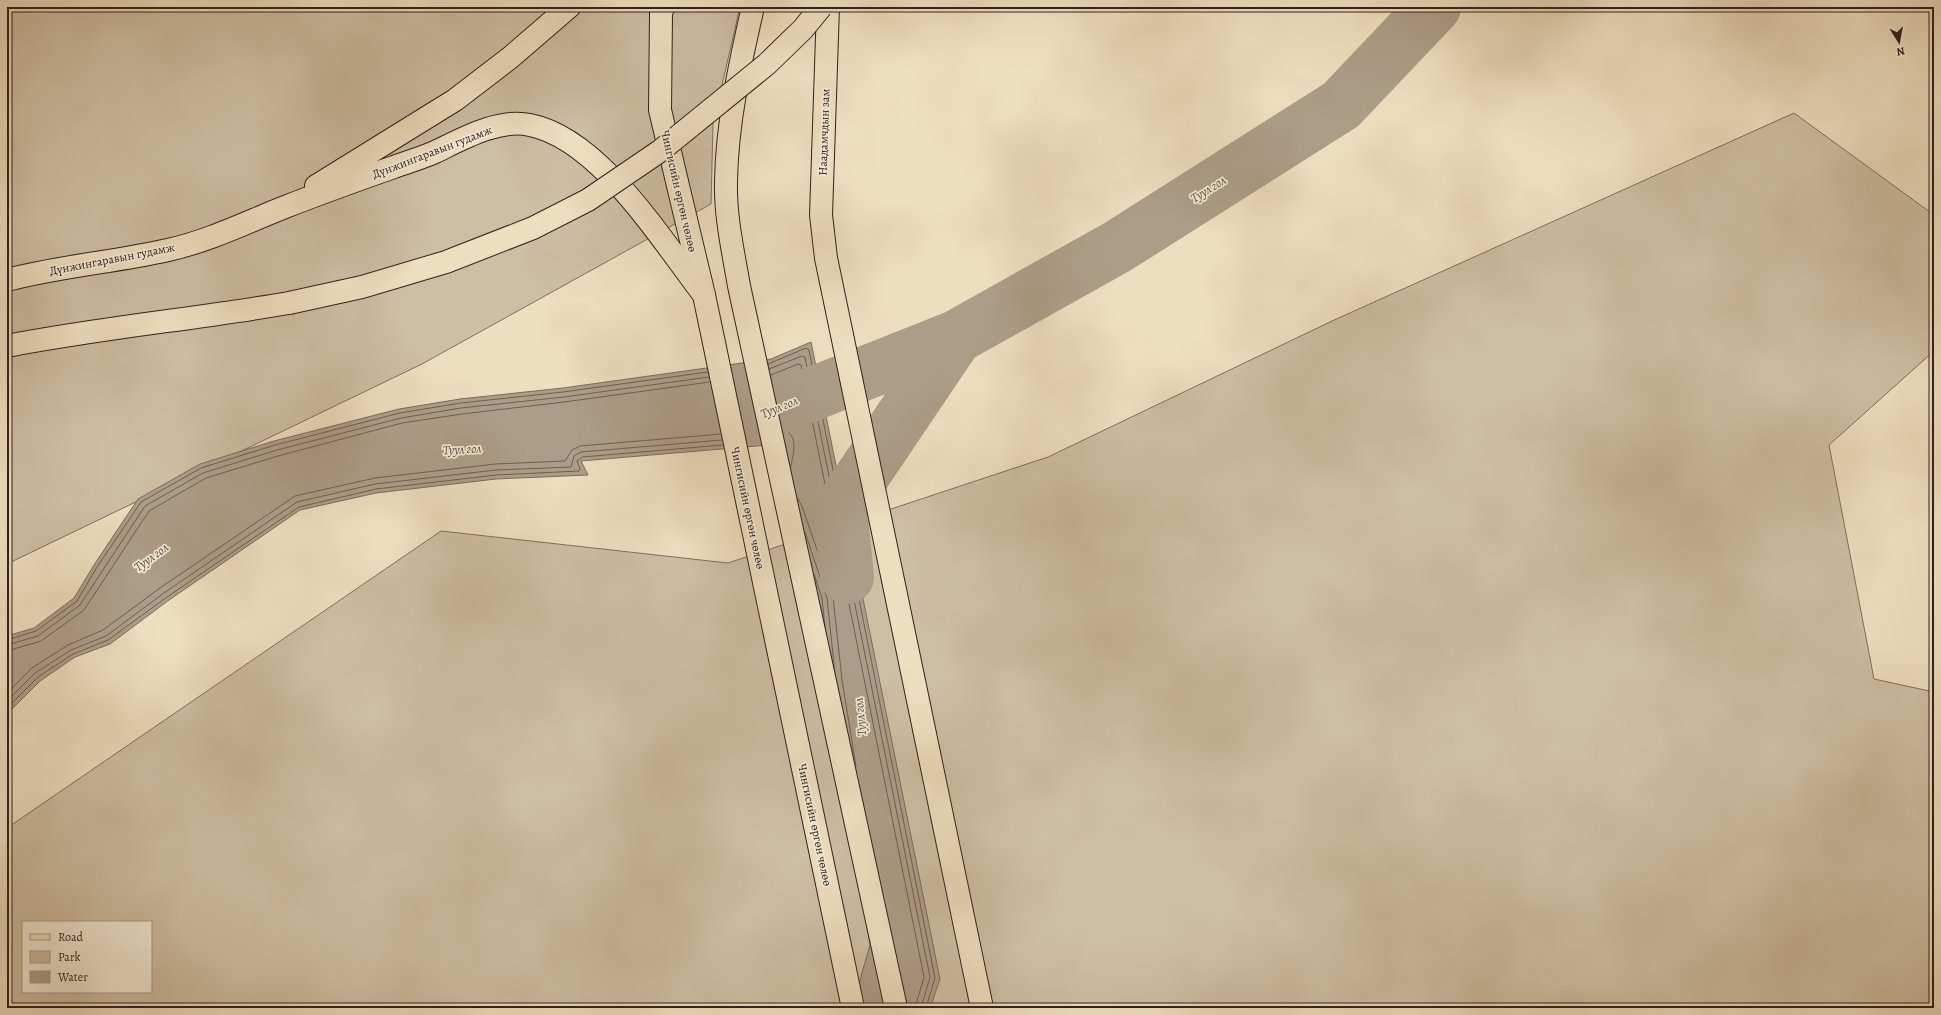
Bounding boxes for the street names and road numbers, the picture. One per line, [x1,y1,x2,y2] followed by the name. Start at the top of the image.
[814,88,834,176] street label: Наадамчдын зам
[370,122,494,182] street label: Дүнжингаравын гудамж
[657,128,701,254] street label: Чингисийн өргөн чөлөө
[48,239,176,279] street label: Дүнжингаравын гудамж
[727,445,769,571] street label: Чингисийн өргөн чөлөө
[794,762,836,888] street label: Чингисийн өргөн чөлөө

